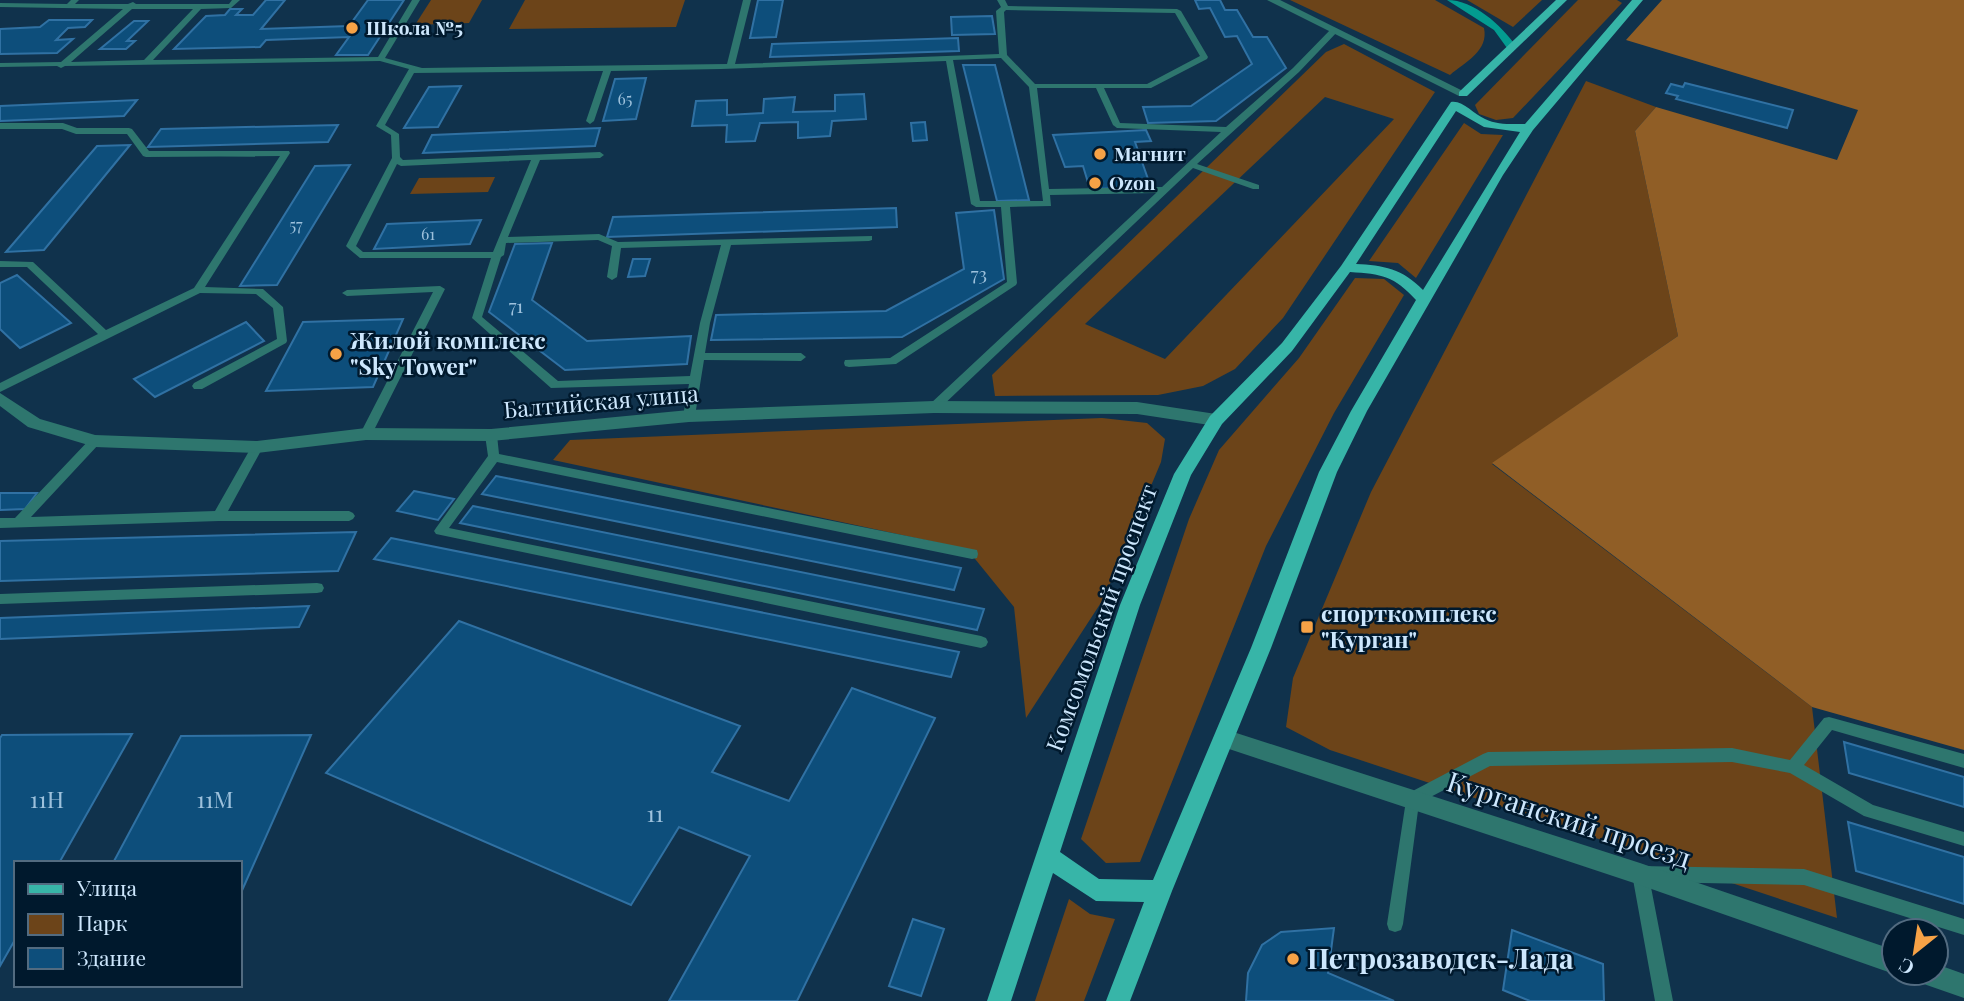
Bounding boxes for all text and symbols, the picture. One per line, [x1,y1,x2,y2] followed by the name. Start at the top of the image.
[366,14,463,40] place label: Школа №5
[344,20,360,36] marker: Школа №5
[618,88,632,109] house number: 65
[1114,140,1186,166] place label: Магнит
[1092,146,1108,162] marker: Магнит
[1109,169,1156,195] place label: Ozon
[1087,175,1103,191] marker: Ozon
[289,214,303,235] house number: 57
[421,223,435,244] house number: 61
[971,260,987,286] house number: 73
[509,292,523,318] house number: 71
[349,324,546,381] place label: Жилой комплекс "Sky Tower"
[328,346,344,362] marker: Жилой комплекс "Sky Tower"
[502,376,700,424] street label: Балтийская улица
[1038,480,1163,755] street label: Комсомольский проспект
[1321,597,1497,654] place label: спорткомплекс "Курган"
[1299,619,1315,635] marker: спорткомплекс "Курган"
[1443,762,1697,876] street label: Курганский проезд
[30,783,64,814] house number: 11Н
[196,783,234,814] house number: 11М
[646,797,664,828] house number: 11
[14,861,242,987] legend
[76,873,138,901] text: Улица
[77,908,127,936] text: Парк
[1880,917,1950,987] north arrow
[1307,939,1574,976] place label: Петрозаводск-Лада
[77,943,146,971] text: Здание
[1285,951,1301,967] marker: Петрозаводск-Лада
[1894,953,1918,982] text: С

